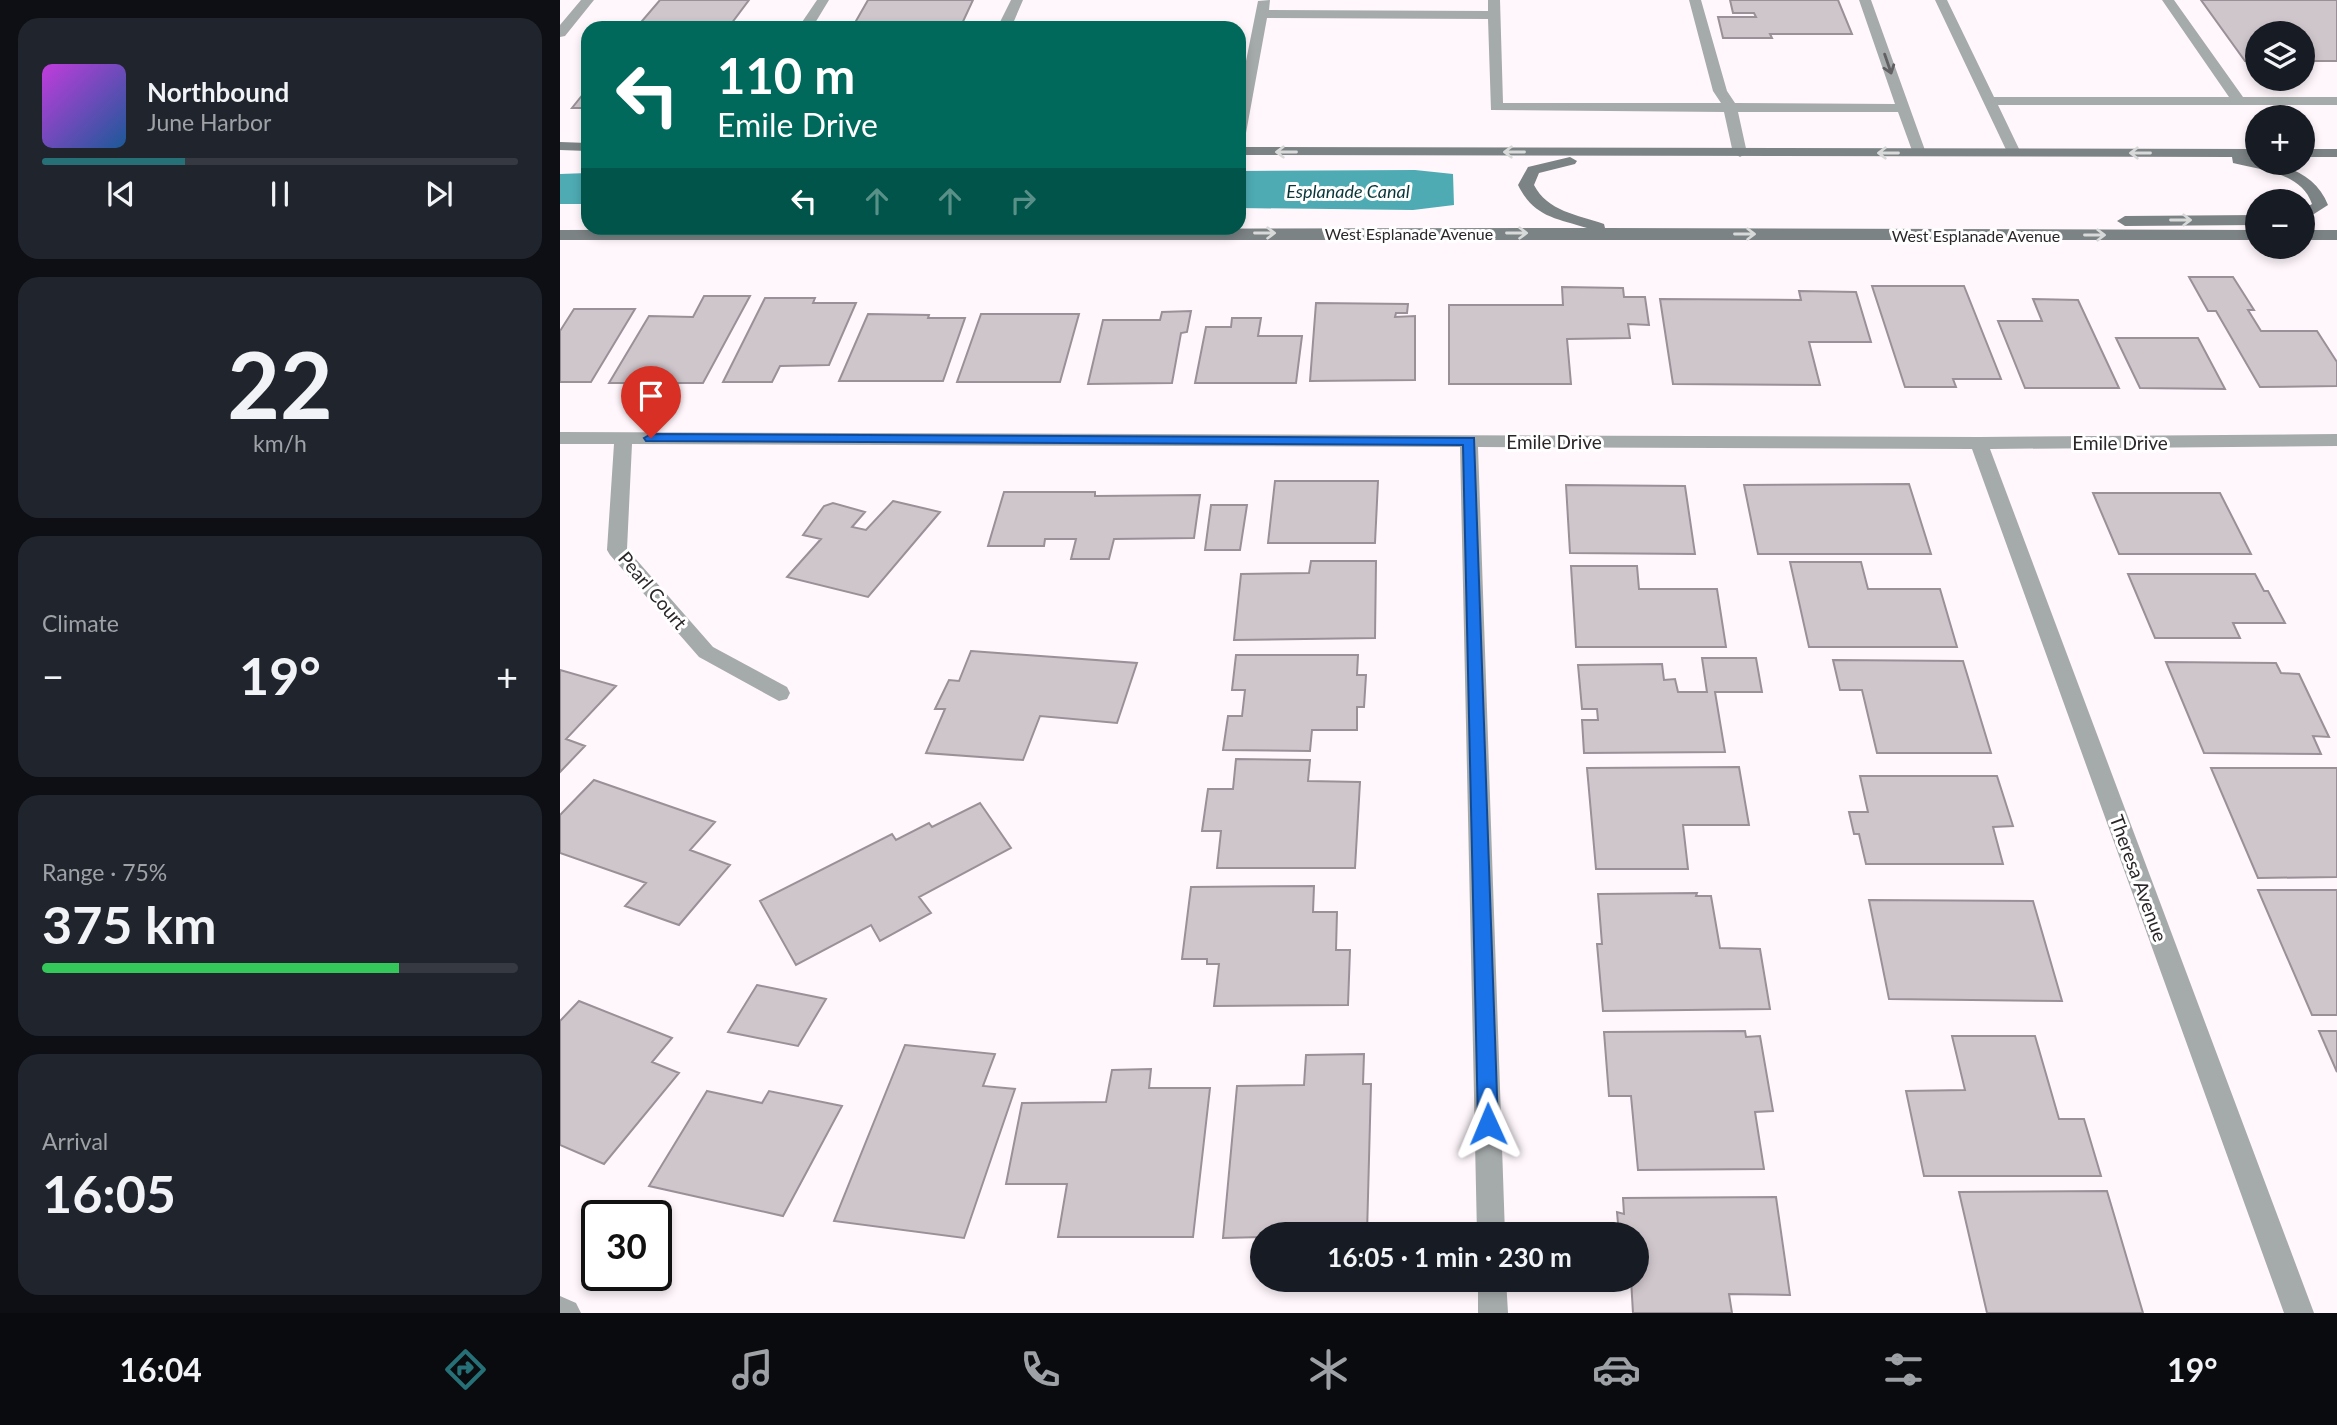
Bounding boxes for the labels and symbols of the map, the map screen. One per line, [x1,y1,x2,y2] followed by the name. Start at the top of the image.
[1883,53,1895,75] one-way arrow
[1275,145,1298,158] one-way arrow
[1503,145,1526,159] one-way arrow
[1877,146,1900,160] one-way arrow
[2129,146,2152,160] one-way arrow
[1286,180,1410,202] water label: Esplanade Canal
[2169,213,2192,227] one-way arrow
[1325,224,1493,243] street label: West Esplanade Avenue
[1253,226,1276,240] one-way arrow
[1505,226,1528,240] one-way arrow
[1892,226,2060,245] street label: West Esplanade Avenue
[1733,227,1756,241] one-way arrow
[2083,228,2106,242] one-way arrow
[621,366,681,438] pin
[1506,430,1602,453] street label: Emile Drive
[2072,431,2168,454] street label: Emile Drive
[614,547,692,634] street label: Pearl Court
[2105,812,2173,944] street label: Theresa Avenue
[1451,1087,1525,1161] position arrow
[581,1200,672,1291] speed limit sign: 30

